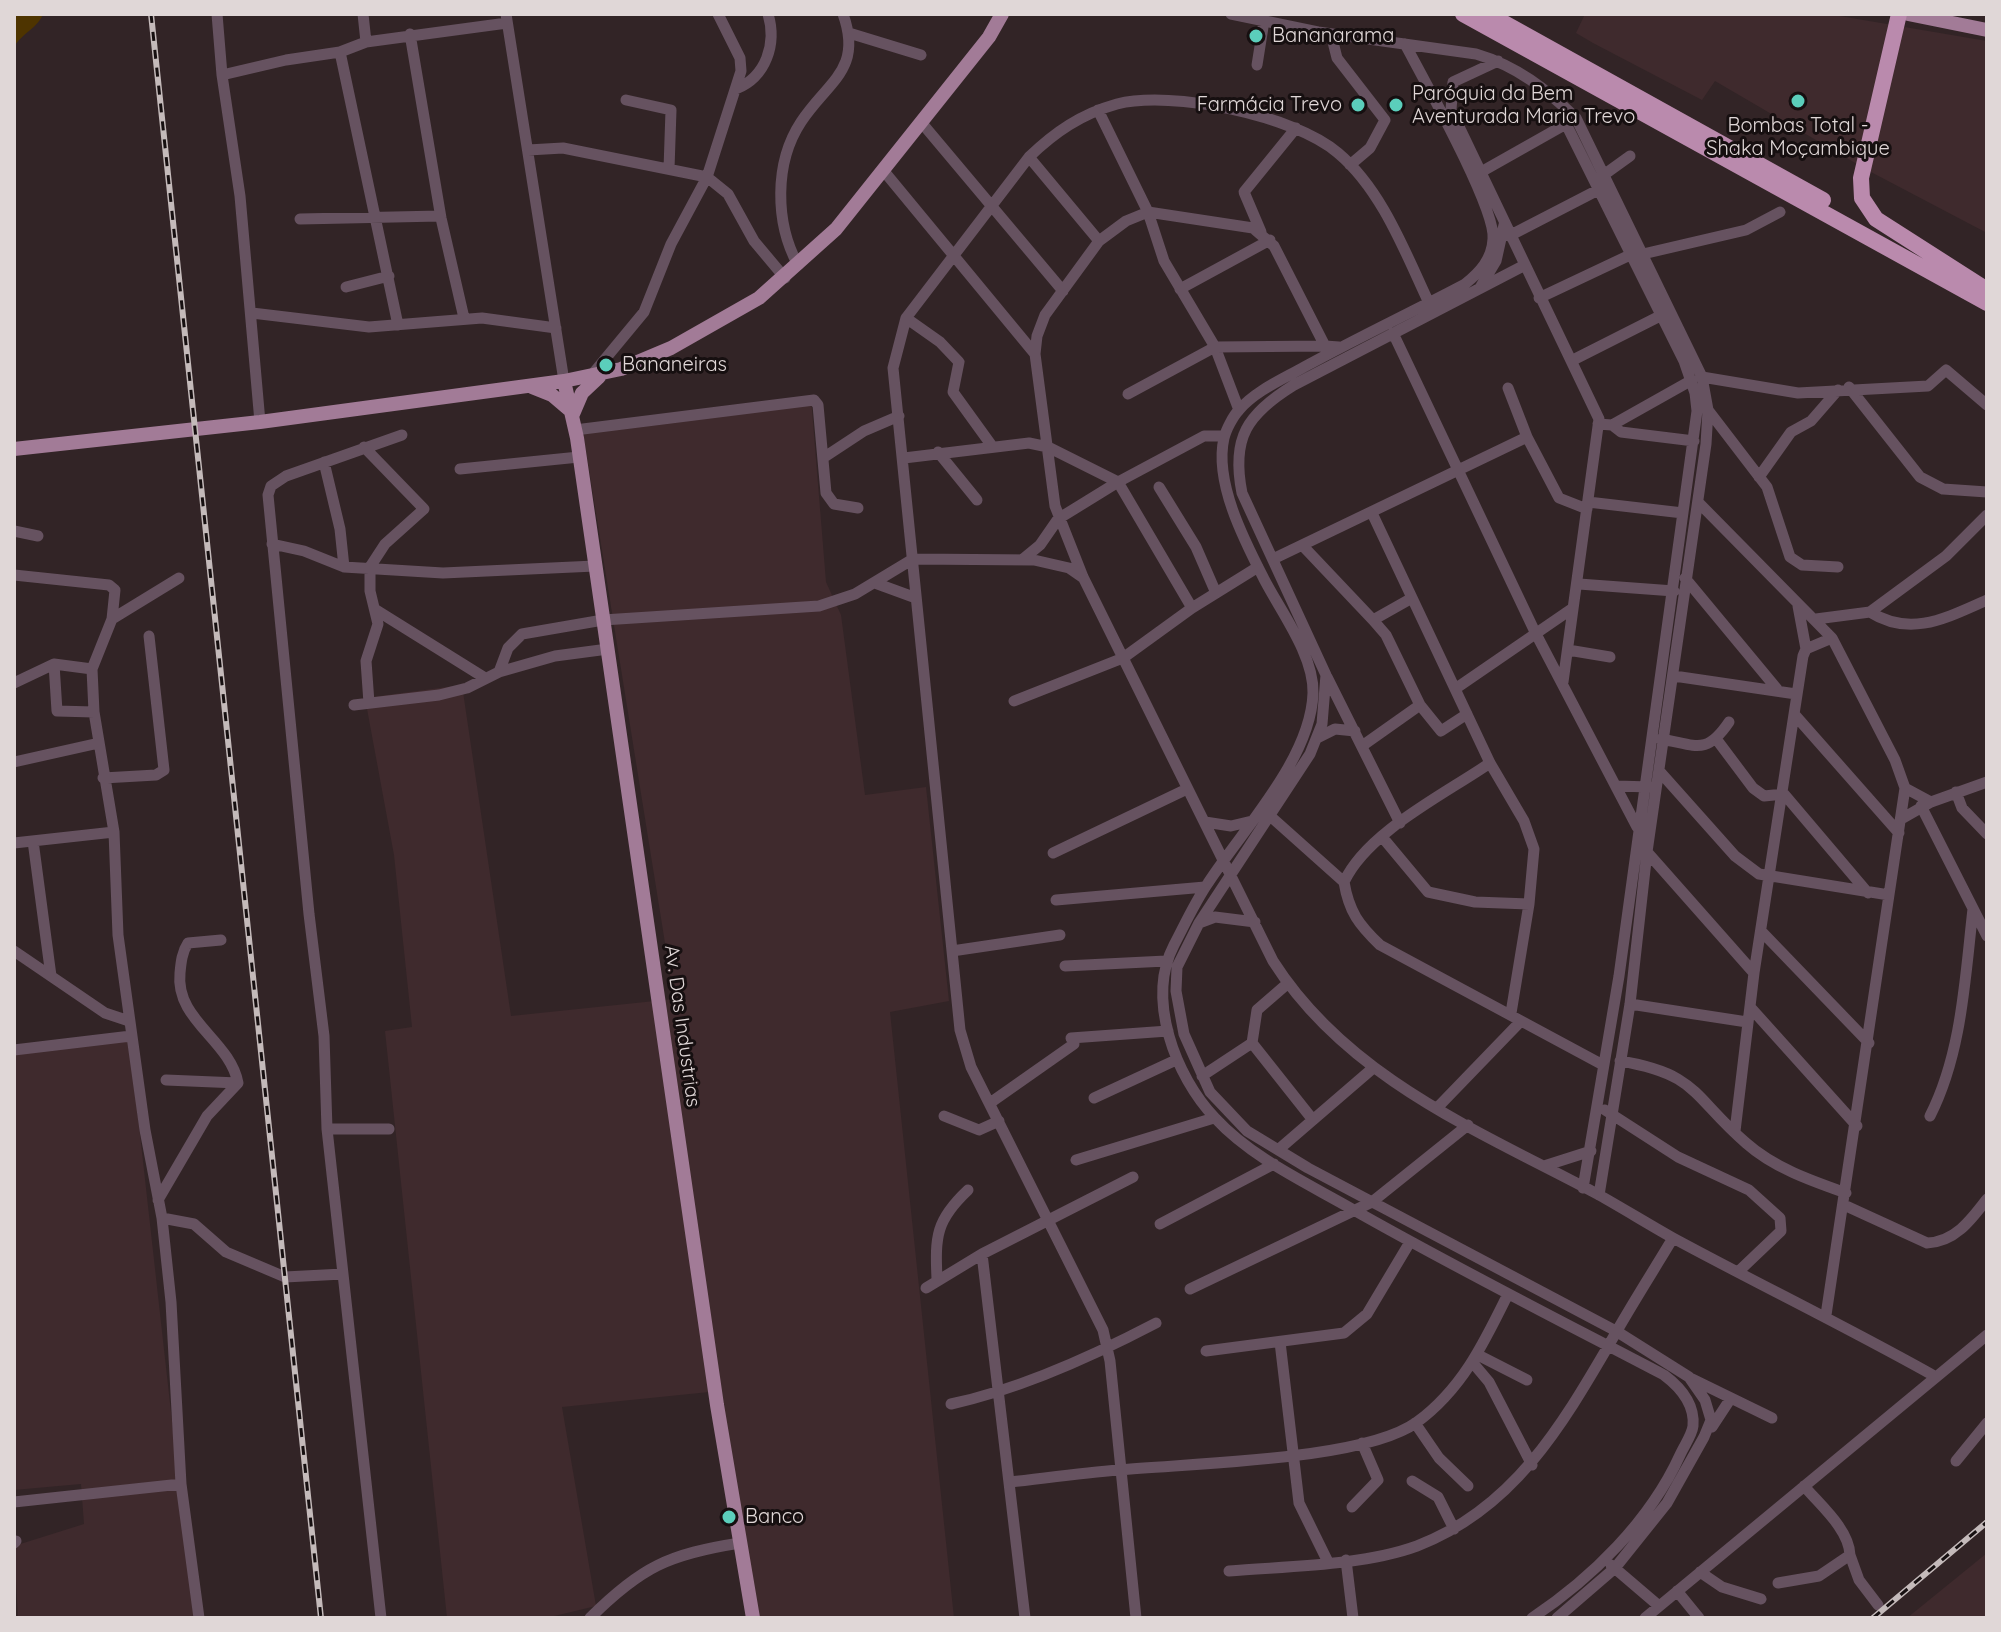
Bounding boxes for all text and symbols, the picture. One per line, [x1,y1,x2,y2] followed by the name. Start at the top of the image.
[1272,24,1394,48] place label: Bananarama
[1247,27,1265,45] marker: Bananarama
[1412,82,1635,129] place label: Paróquia da Bem Aventurada Maria Trevo
[1789,92,1807,110] marker: Bombas Total - Shaka Moçambique
[1197,93,1342,117] place label: Farmácia Trevo
[1349,96,1367,114] marker: Farmácia Trevo
[1387,96,1405,114] marker: Paróquia da Bem Aventurada Maria Trevo
[1706,114,1890,161] place label: Bombas Total - Shaka Moçambique
[622,353,727,377] place label: Bananeiras
[597,356,615,374] marker: Bananeiras
[659,943,705,1109] street label: Av. Das Industrias
[745,1505,804,1529] place label: Banco
[720,1508,738,1526] marker: Banco

